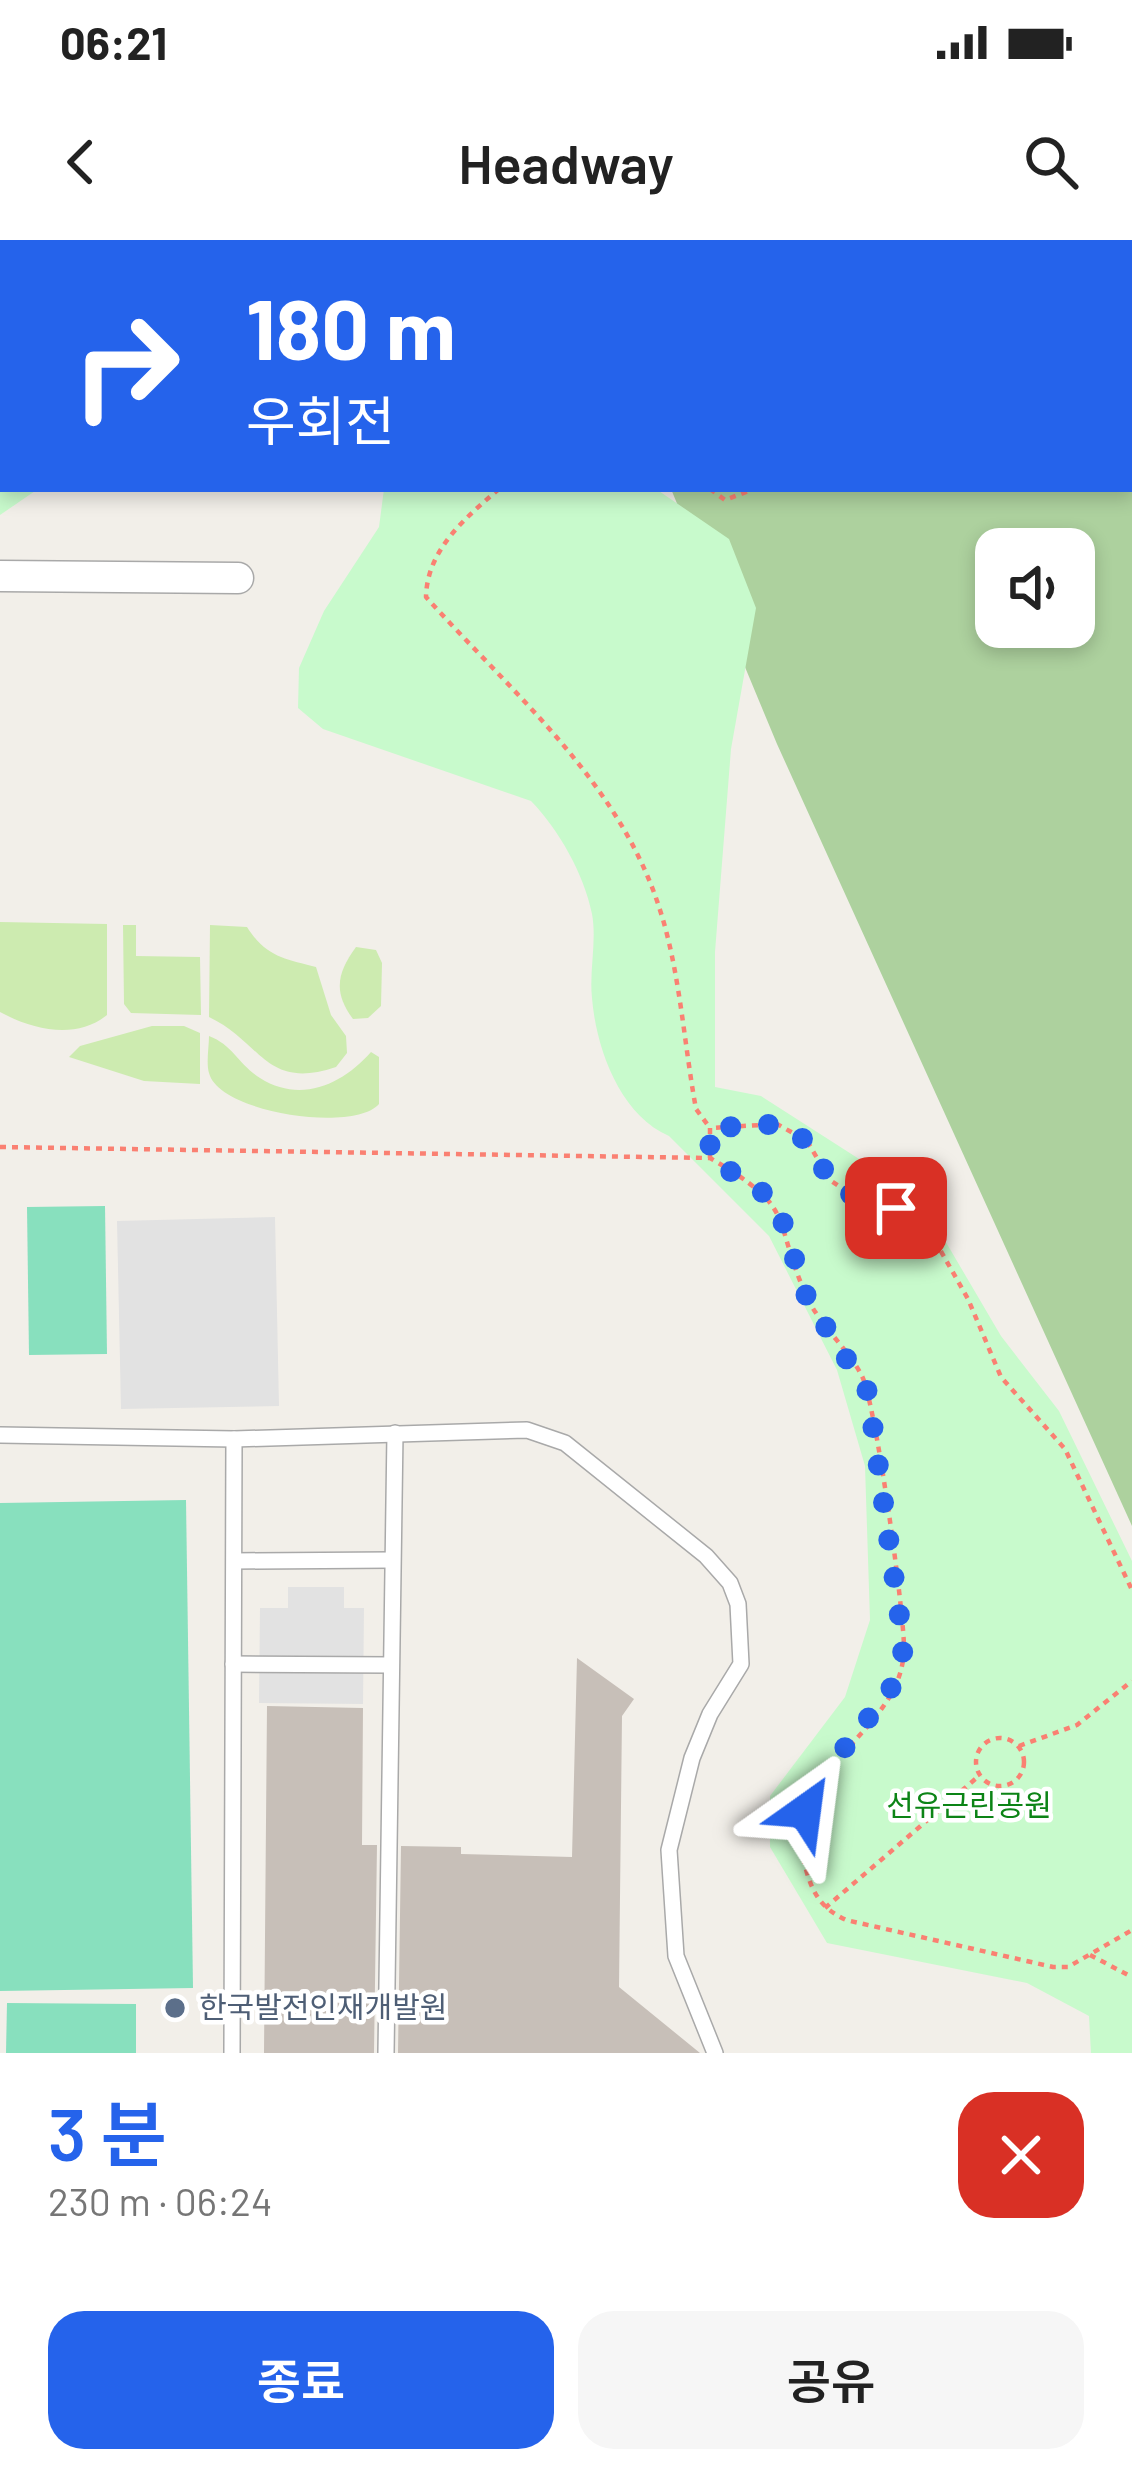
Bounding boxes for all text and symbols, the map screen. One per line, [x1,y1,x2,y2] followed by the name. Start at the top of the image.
[60,15,167,69] text: 06:21
[48,129,114,195] icon: back
[1018,129,1084,195] icon: search
[458,130,674,195] text: Headway
[246,276,456,377] text: 180 m
[48,288,204,444] icon: right
[246,387,395,452] text: 우회전
[975,528,1095,648] map controls
[975,528,1095,648] button: sound
[845,1157,947,1259] pin
[863,1175,929,1241] icon: arrive
[742,1748,868,1874] position arrow
[886,1786,1052,1822] park label: 선유근린공원
[199,1988,447,2024] place label: 한국발전인재개발원
[162,1995,188,2021] marker: 한국발전인재개발원
[48,2089,167,2175] text: 3 분
[958,2092,1084,2218] button: close
[48,2177,272,2224] text: 230 m · 06:24
[48,2311,554,2449] button: 종료
[578,2311,1084,2449] button: 공유

